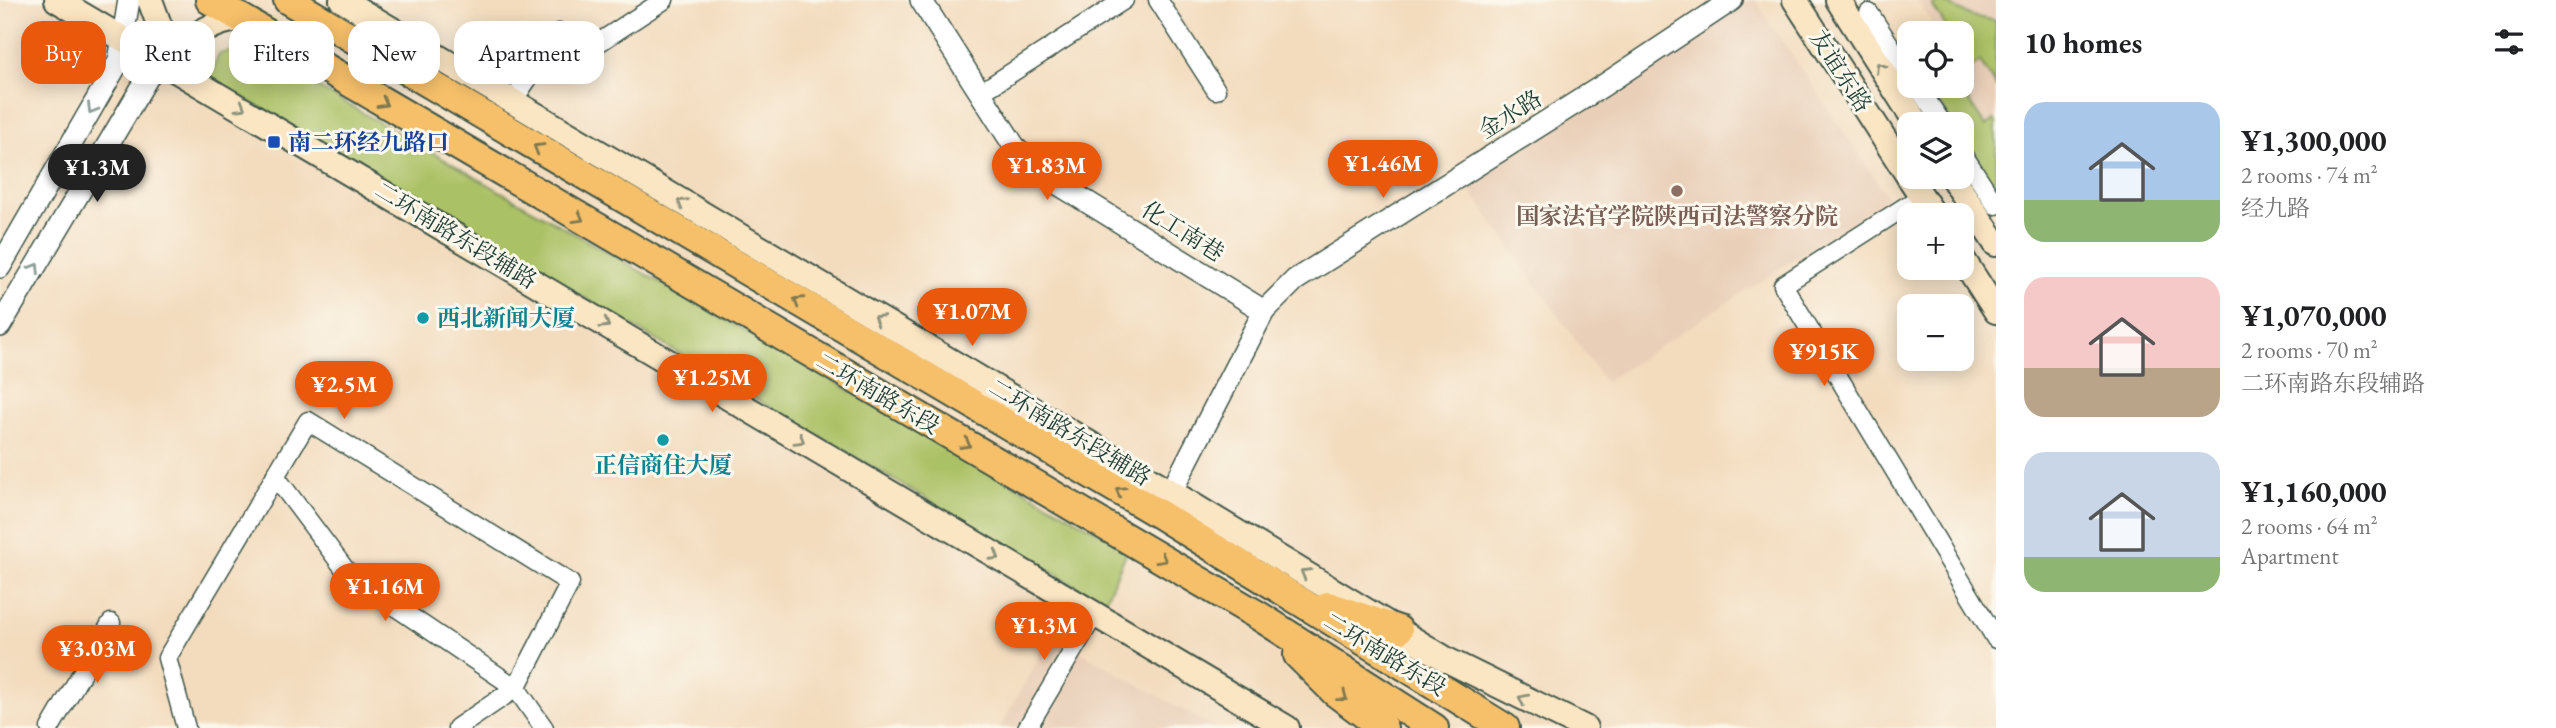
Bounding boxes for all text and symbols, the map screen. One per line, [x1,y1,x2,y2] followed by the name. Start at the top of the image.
[21,21,106,84] chip: Buy
[120,21,215,84] chip: Rent
[229,21,334,84] chip: Filters
[348,21,440,84] chip: New
[454,21,604,84] chip: Apartment
[1897,21,1974,371] map controls
[1897,21,1974,98] button: locate
[2024,23,2142,62] text: 10 homes
[2490,23,2528,61] icon: filters
[1803,24,1879,118] street label: 友谊东路
[1876,62,1888,75] one-way arrow
[1473,83,1547,145] street label: 金水路
[375,95,388,108] one-way arrow
[233,99,246,112] one-way arrow
[87,101,100,114] one-way arrow
[1897,112,1974,189] button: layers
[2241,121,2387,160] text: ¥1,300,000
[288,127,449,157] place label: 南二环经九路口
[2080,130,2164,214] icon: home
[266,134,282,150] marker: 南二环经九路口
[1326,140,1440,200] pin: ¥1.46M
[990,142,1104,202] pin: ¥1.83M
[533,143,546,156] one-way arrow
[48,144,146,204] pin: ¥1.3M
[1344,148,1422,178] text: ¥1.46M
[1008,150,1086,180] text: ¥1.83M
[64,152,130,182] text: ¥1.3M
[2241,160,2378,190] text: 2 rooms · 74 m²
[369,175,543,295] street label: 二环南路东段辅路
[1669,183,1685,199] marker: 国家法官学院陕西司法警察分院
[2241,193,2310,223] text: 经九路
[1136,194,1230,268] street label: 化工南巷
[676,198,689,211] one-way arrow
[1516,201,1838,231] place label: 国家法官学院陕西司法警察分院
[1897,203,1974,280] button: +
[572,210,585,223] one-way arrow
[27,262,40,275] one-way arrow
[915,288,1029,348] pin: ¥1.07M
[1897,294,1974,371] button: −
[792,296,805,309] one-way arrow
[933,296,1011,326] text: ¥1.07M
[2241,296,2387,335] text: ¥1,070,000
[437,303,575,333] place label: 西北新闻大厦
[2080,305,2164,389] icon: home
[415,310,431,326] marker: 西北新闻大厦
[872,314,885,327] one-way arrow
[597,315,610,328] one-way arrow
[1775,328,1873,388] pin: ¥915K
[2241,335,2378,365] text: 2 rooms · 70 m²
[1789,336,1859,366] text: ¥915K
[811,346,945,440] street label: 二环南路东段
[655,354,769,414] pin: ¥1.25M
[295,362,393,421] pin: ¥2.5M
[673,362,751,392] text: ¥1.25M
[2241,368,2425,398] text: 二环南路东段辅路
[311,369,377,399] text: ¥2.5M
[983,372,1157,492] street label: 二环南路东段辅路
[655,432,671,448] marker: 正信商住大厦
[793,432,805,445] one-way arrow
[958,436,971,449] one-way arrow
[594,450,732,480] place label: 正信商住大厦
[2241,472,2387,511] text: ¥1,160,000
[2080,480,2164,564] icon: home
[1115,486,1128,499] one-way arrow
[2241,511,2378,541] text: 2 rooms · 64 m²
[2241,541,2339,571] text: Apartment
[988,548,1001,561] one-way arrow
[1155,551,1168,564] one-way arrow
[328,564,442,623] pin: ¥1.16M
[1299,568,1312,581] one-way arrow
[346,571,424,601] text: ¥1.16M
[995,602,1093,662] pin: ¥1.3M
[1318,606,1452,702] street label: 二环南路东段
[1011,610,1077,640] text: ¥1.3M
[40,626,154,685] pin: ¥3.03M
[58,633,136,663] text: ¥3.03M
[1335,689,1348,702] one-way arrow
[1518,693,1530,707] one-way arrow

